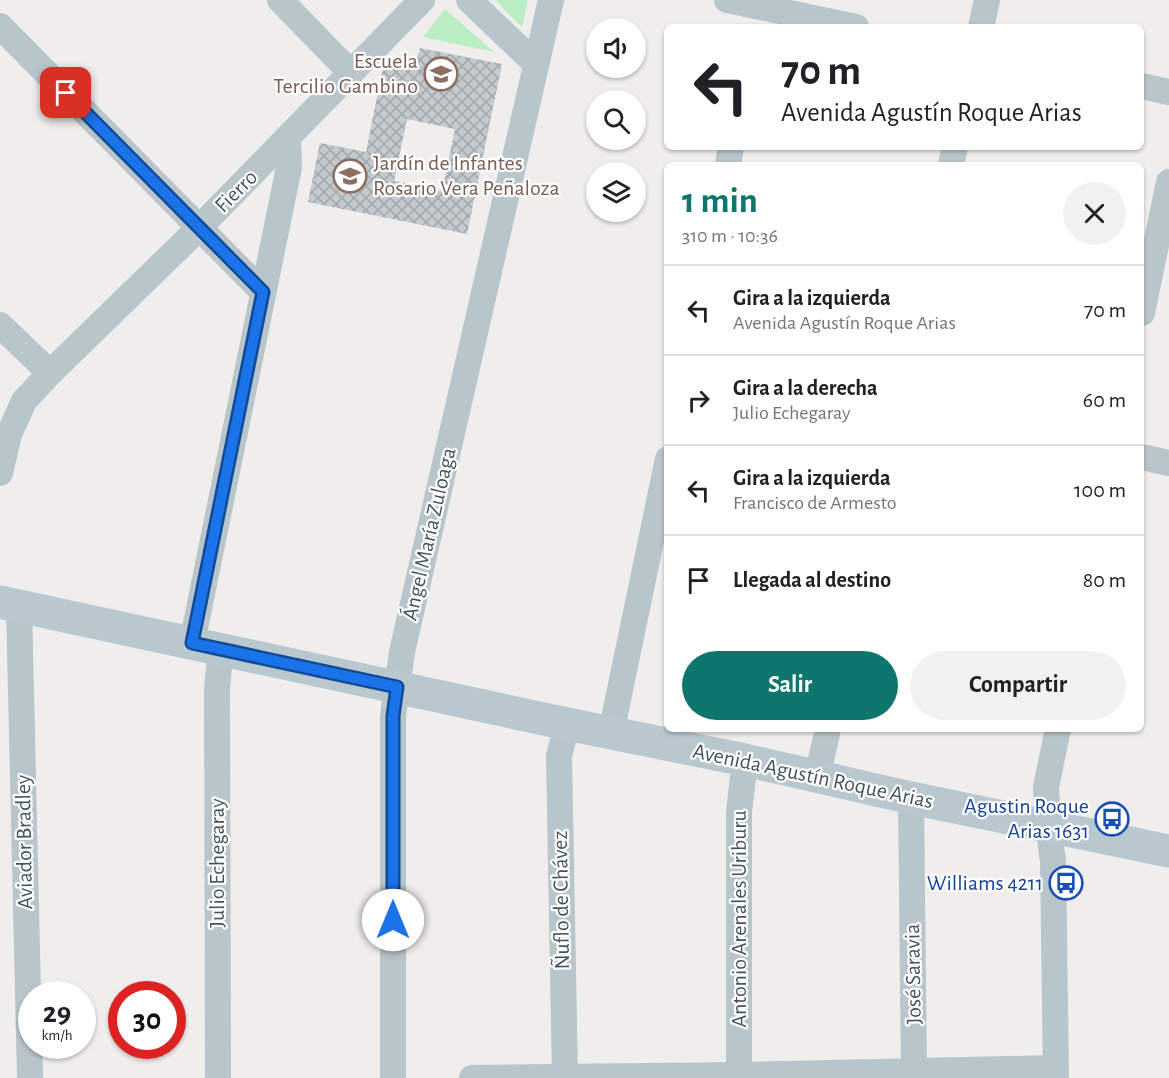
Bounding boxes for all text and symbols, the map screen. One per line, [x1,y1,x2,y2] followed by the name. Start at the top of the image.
[586,18,646,222] map controls
[586,18,646,78] button: sound
[682,48,760,126] icon: left
[273,50,418,97] place label: Escuela Tercilio Gambino
[781,50,861,92] text: 70 m
[423,56,459,92] school or university icon: Escuela Tercilio Gambino
[40,67,91,118] pin
[49,76,82,109] icon: arrive
[586,90,646,150] button: search
[781,99,1082,126] text: Avenida Agustín Roque Arias
[373,152,560,199] place label: Jardín de Infantes Rosario Vera Peñaloza
[332,158,368,194] school or university icon: Jardín de Infantes Rosario Vera Peñaloza
[586,162,646,222] button: layers
[211,166,261,216] street label: Fierro
[1063,182,1126,245] button: close
[682,183,758,219] text: 1 min
[682,226,778,246] text: 310 m · 10:36
[733,287,891,309] text: Gira a la izquierda
[682,294,715,327] icon: left
[1084,299,1126,321] text: 70 m
[733,313,956,333] text: Avenida Agustín Roque Arias
[733,377,878,399] text: Gira a la derecha
[682,384,715,417] icon: right
[1083,389,1126,411] text: 60 m
[733,403,851,423] text: Julio Echegaray
[397,445,460,622] street label: Ángel María Zuloaga
[733,467,891,489] text: Gira a la izquierda
[682,474,715,507] icon: left
[1074,479,1126,501] text: 100 m
[733,493,897,513] text: Francisco de Armesto
[682,564,715,597] icon: arrive
[733,569,891,591] text: Llegada al destino
[1083,569,1126,591] text: 80 m
[682,651,898,720] button: Salir
[910,651,1126,720] button: Compartir
[691,740,935,812] street label: Avenida Agustín Roque Arias
[12,774,36,910] street label: Aviador Bradley
[964,795,1089,842] place label: Agustin Roque Arias 1631
[206,798,228,928] street label: Julio Echegaray
[1094,801,1130,837] bus stop icon: Agustin Roque Arias 1631
[728,810,750,1028] street label: Antonio Arenales Uriburu
[548,830,573,970] street label: Ñuflo de Chávez
[1048,865,1084,901] bus stop icon: Williams 4211
[927,872,1043,894] place label: Williams 4211
[361,888,425,952] position arrow
[901,924,925,1024] street label: José Saravia
[108,981,186,1059] speed limit sign: 30
[43,998,71,1028] text: 29
[42,1028,72,1043] text: km/h

